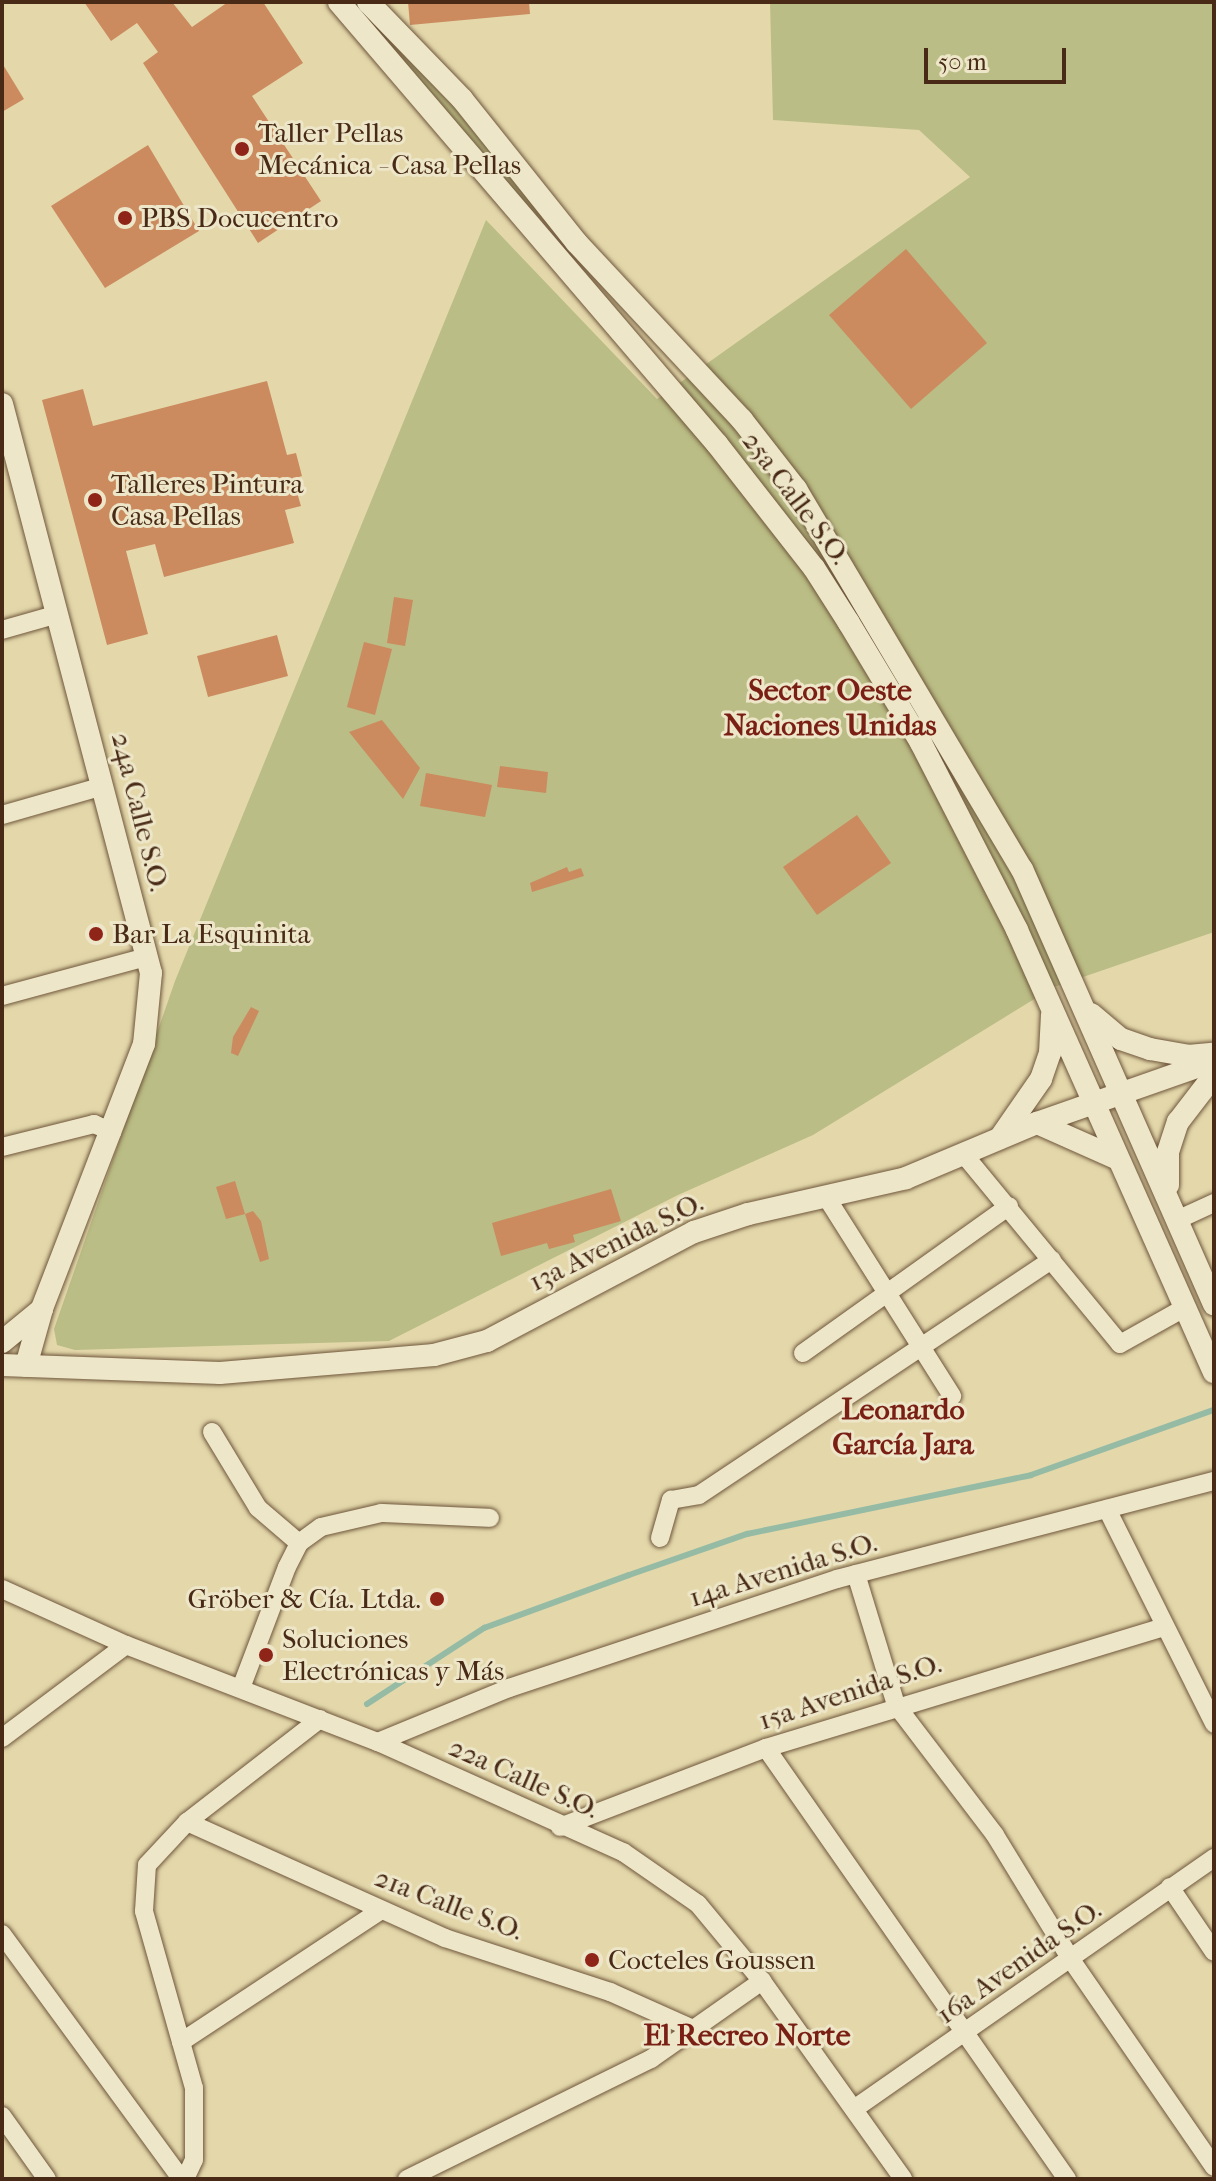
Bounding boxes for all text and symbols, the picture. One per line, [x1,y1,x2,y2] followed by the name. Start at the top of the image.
[928,32,1070,82] scale bar
[938,48,987,76] text: 50 m
[258,116,521,182] place label: Taller Pellas Mecánica - Casa Pellas
[233,140,251,158] marker: Taller Pellas Mecánica - Casa Pellas
[141,201,338,235] place label: PBS Docucentro
[116,209,134,227] marker: PBS Docucentro
[735,425,857,571] street label: 25a Calle S.O.
[111,467,303,533] place label: Talleres Pintura Casa Pellas
[86,491,104,509] marker: Talleres Pintura Casa Pellas
[723,673,937,744] district label: Sector Oeste Naciones Unidas
[104,729,176,895] street label: 24a Calle S.O.
[112,917,310,951] place label: Bar La Esquinita
[87,925,105,943] marker: Bar La Esquinita
[523,1185,709,1299] street label: 13a Avenida S.O.
[832,1392,974,1462] district label: Leonardo García Jara
[685,1525,881,1615] street label: 14a Avenida S.O.
[188,1582,421,1616] place label: Gröber & Cía. Ltda.
[428,1590,446,1608] marker: Gröber & Cía. Ltda.
[282,1622,504,1688] place label: Soluciones Electrónicas y Más
[257,1646,275,1664] marker: Soluciones Electrónicas y Más
[754,1647,946,1737] street label: 15a Avenida S.O.
[444,1730,604,1826] street label: 22a Calle S.O.
[370,1860,528,1948] street label: 21a Calle S.O.
[930,1893,1108,2031] street label: 16a Avenida S.O.
[608,1943,815,1977] place label: Cocteles Goussen
[583,1951,601,1969] marker: Cocteles Goussen
[643,2018,851,2054] district label: El Recreo Norte

